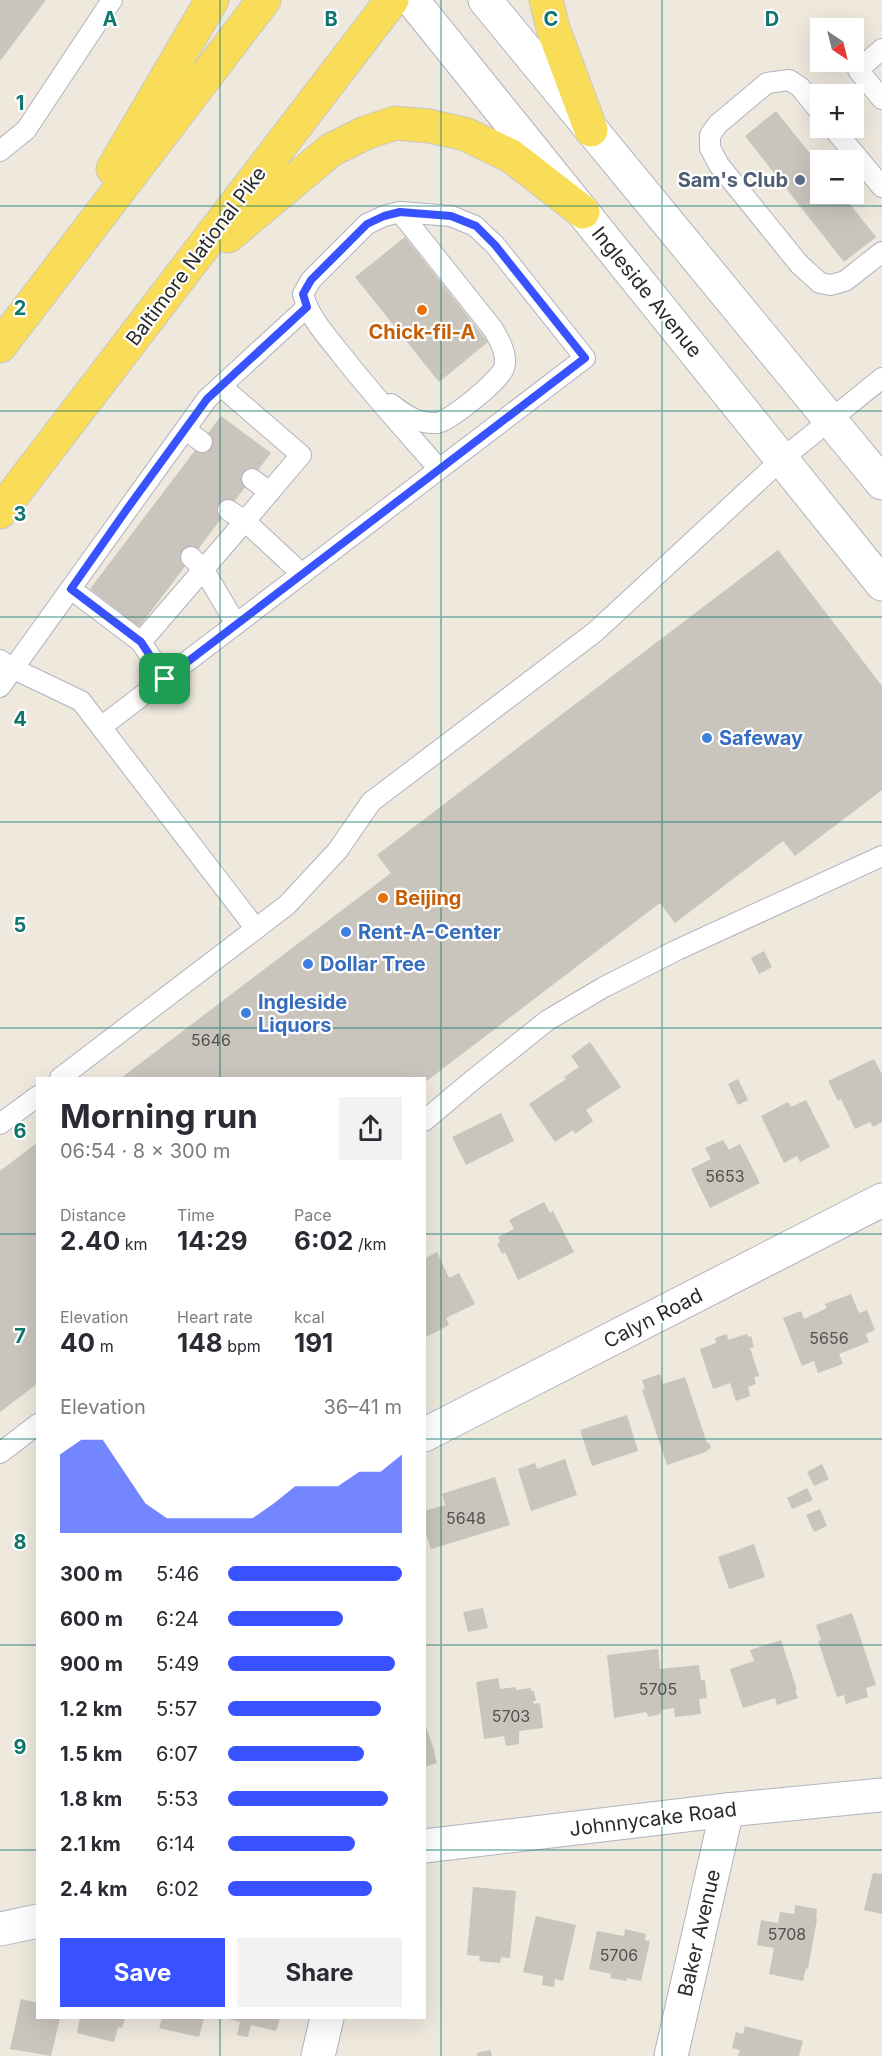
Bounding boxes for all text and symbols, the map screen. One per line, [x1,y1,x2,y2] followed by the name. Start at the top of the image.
[103,7,118,31] text: A
[324,7,338,31] text: B
[544,7,558,31] text: C
[765,7,779,31] text: D
[810,18,864,72] north arrow
[810,18,864,204] map controls
[810,84,864,138] button: +
[16,91,24,115] text: 1
[810,150,864,204] button: −
[121,162,271,350] street label: Baltimore National Pike
[678,168,788,192] place label: Sam's Club
[793,173,807,187] marker: Sam's Club
[587,222,707,362] street label: Ingleside Avenue
[14,296,26,320] text: 2
[415,303,429,317] marker: Chick-fil-A
[369,320,475,344] place label: Chick-fil-A
[14,502,26,526] text: 3
[139,653,190,704] pin
[148,662,181,695] icon: arrive
[13,707,27,731] text: 4
[719,726,803,750] place label: Safeway
[700,731,714,745] marker: Safeway
[395,886,462,910] place label: Beijing
[376,891,390,905] marker: Beijing
[14,913,26,937] text: 5
[358,920,501,944] place label: Rent-A-Center
[339,925,353,939] marker: Rent-A-Center
[320,952,426,976] place label: Dollar Tree
[301,957,315,971] marker: Dollar Tree
[258,990,347,1037] place label: Ingleside Liquors
[239,1006,253,1020] marker: Ingleside Liquors
[191,1030,231,1050] house number: 5646
[60,1096,258,1136] text: Morning run
[339,1097,402,1160] button: share
[14,1119,27,1143] text: 6
[60,1139,230,1163] text: 06:54 · 8 × 300 m
[705,1166,745,1186] house number: 5653
[60,1205,126,1225] text: Distance
[177,1205,215,1225] text: Time
[294,1205,332,1225] text: Pace
[60,1225,120,1256] text: 2.40
[177,1225,248,1256] text: 14:29
[294,1225,353,1256] text: 6:02
[120,1234,147,1254] text: km
[353,1234,387,1254] text: /km
[600,1283,706,1353] street label: Calyn Road
[60,1307,129,1327] text: Elevation
[177,1307,253,1327] text: Heart rate
[294,1307,325,1327] text: kcal
[14,1324,26,1348] text: 7
[60,1327,95,1358] text: 40
[177,1327,223,1358] text: 148
[294,1327,333,1358] text: 191
[809,1328,849,1348] house number: 5656
[95,1336,114,1356] text: m
[223,1336,261,1356] text: bpm
[60,1395,146,1419] text: Elevation
[323,1395,402,1419] text: 36–41 m
[446,1508,486,1528] house number: 5648
[13,1530,27,1554] text: 8
[60,1562,123,1586] text: 300 m
[156,1562,199,1586] text: 5:46
[60,1607,123,1631] text: 600 m
[156,1607,199,1631] text: 6:24
[60,1652,123,1676] text: 900 m
[156,1652,199,1676] text: 5:49
[639,1679,677,1699] house number: 5705
[60,1697,123,1721] text: 1.2 km
[156,1697,197,1721] text: 5:57
[492,1706,530,1726] house number: 5703
[14,1735,27,1759] text: 9
[60,1742,123,1766] text: 1.5 km
[156,1742,198,1766] text: 6:07
[60,1787,122,1811] text: 1.8 km
[156,1787,198,1811] text: 5:53
[568,1797,738,1841] street label: Johnnycake Road
[60,1832,121,1856] text: 2.1 km
[156,1832,195,1856] text: 6:14
[673,1867,725,1999] street label: Baker Avenue
[60,1877,127,1901] text: 2.4 km
[156,1877,199,1901] text: 6:02
[768,1924,806,1944] house number: 5708
[60,1938,225,2007] button: Save
[237,1938,402,2007] button: Share
[600,1945,638,1965] house number: 5706

